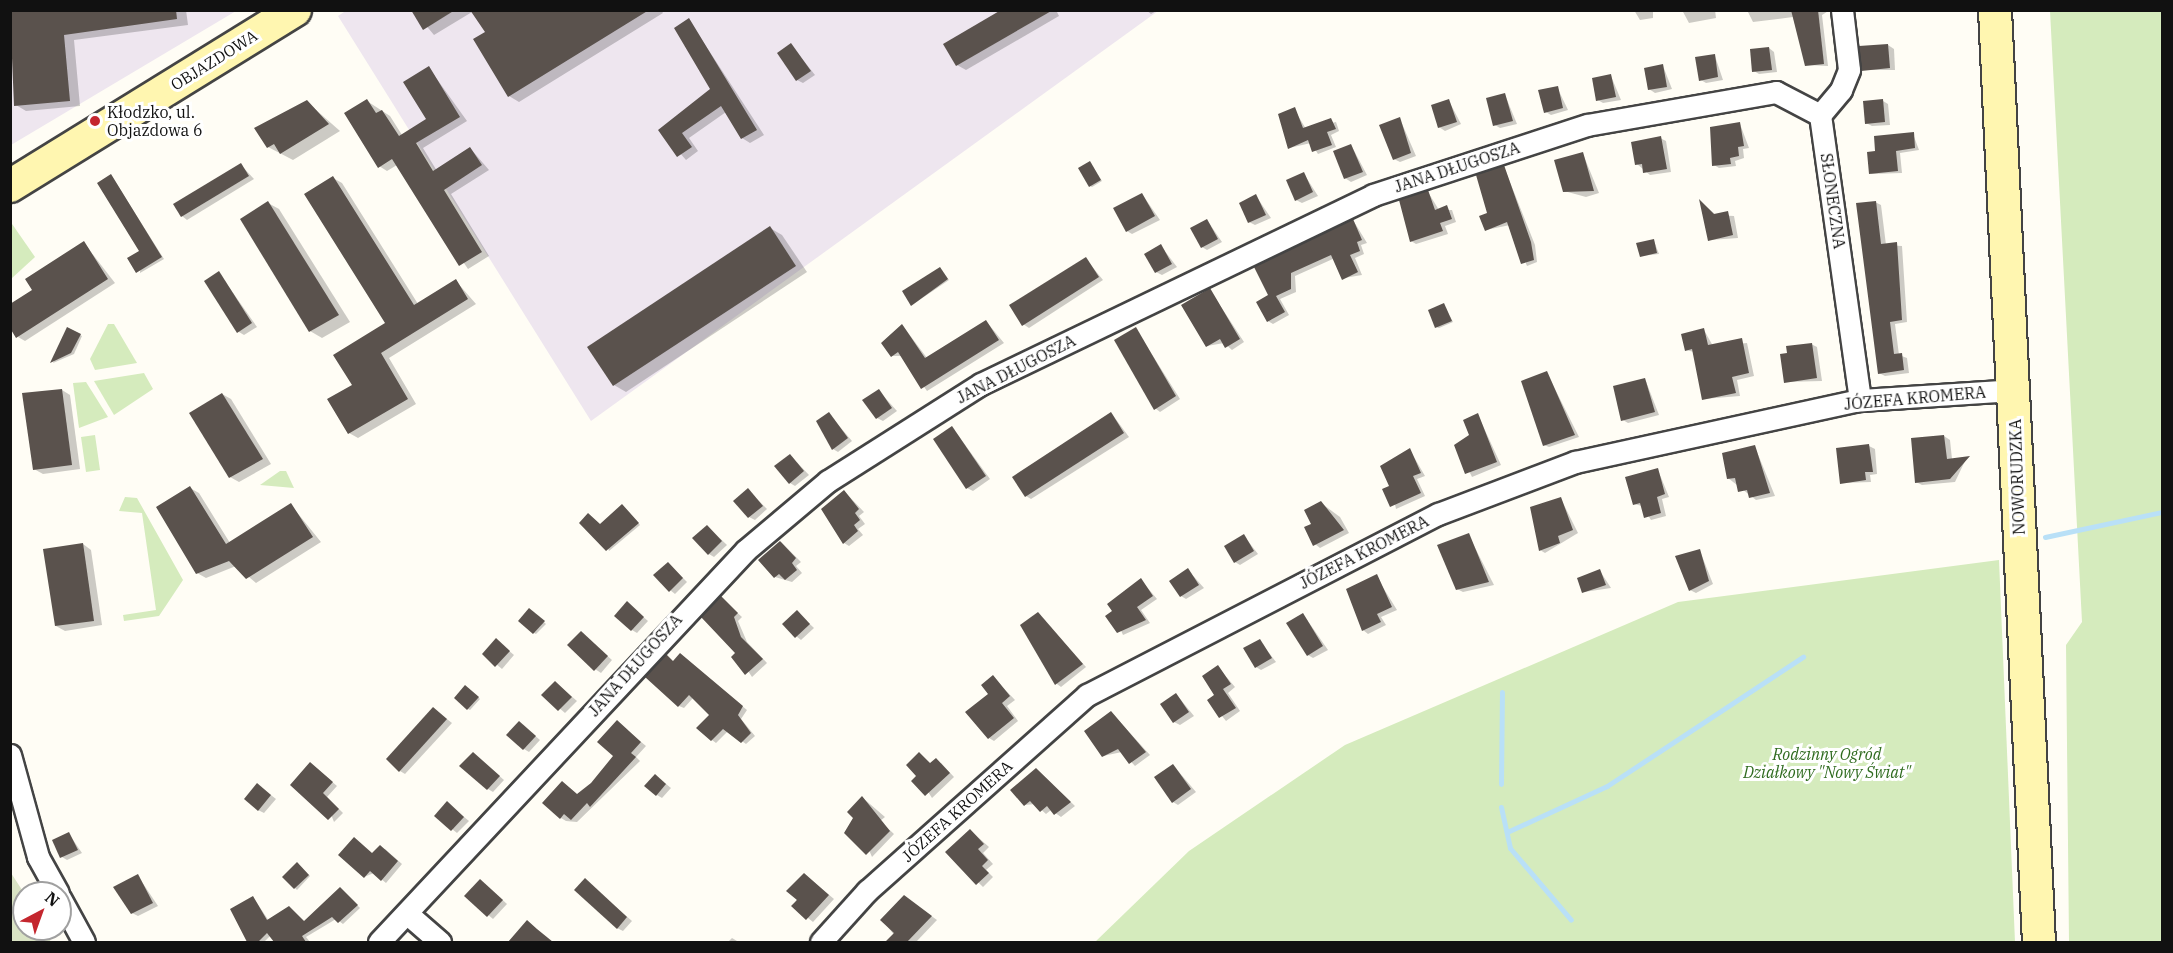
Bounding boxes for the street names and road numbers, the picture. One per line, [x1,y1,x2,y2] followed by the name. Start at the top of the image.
[167,26,261,94] street label: OBJAZDOWA
[1392,138,1522,196] street label: JANA DŁUGOSZA
[1817,152,1849,250] street label: SŁONECZNA
[953,331,1079,407] street label: JANA DŁUGOSZA
[1843,382,1987,414] street label: JÓZEFA KROMERA
[2005,419,2029,535] street label: NOWORUDZKA
[1296,511,1432,593] street label: JÓZEFA KROMERA
[584,610,686,720] street label: JANA DŁUGOSZA
[898,756,1016,866] street label: JÓZEFA KROMERA

